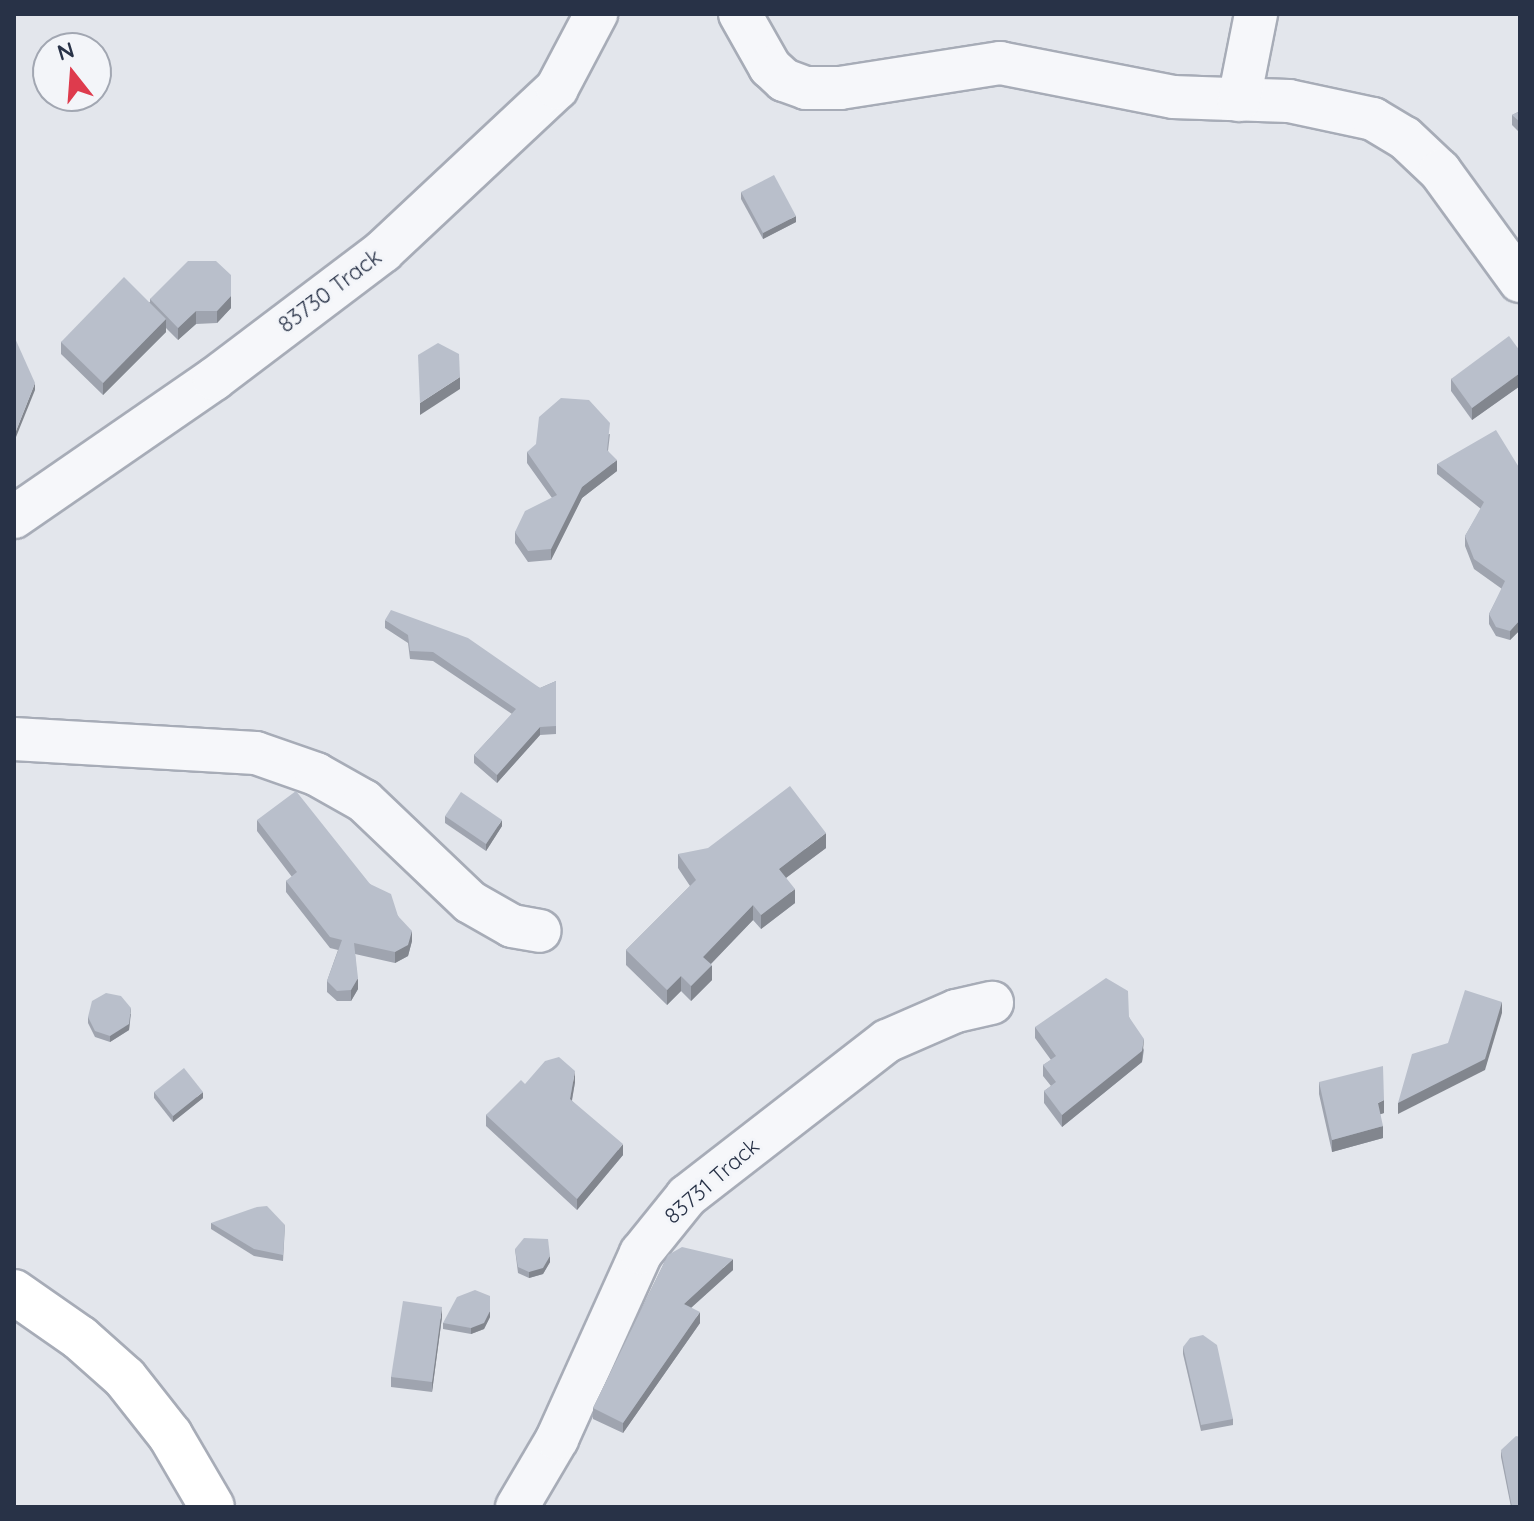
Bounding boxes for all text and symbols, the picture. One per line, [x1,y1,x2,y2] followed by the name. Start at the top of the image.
[32,32,112,112] north arrow
[54,35,77,67] text: N
[273,244,387,338] street label: 83730 Track
[659,1133,765,1229] street label: 83731 Track

